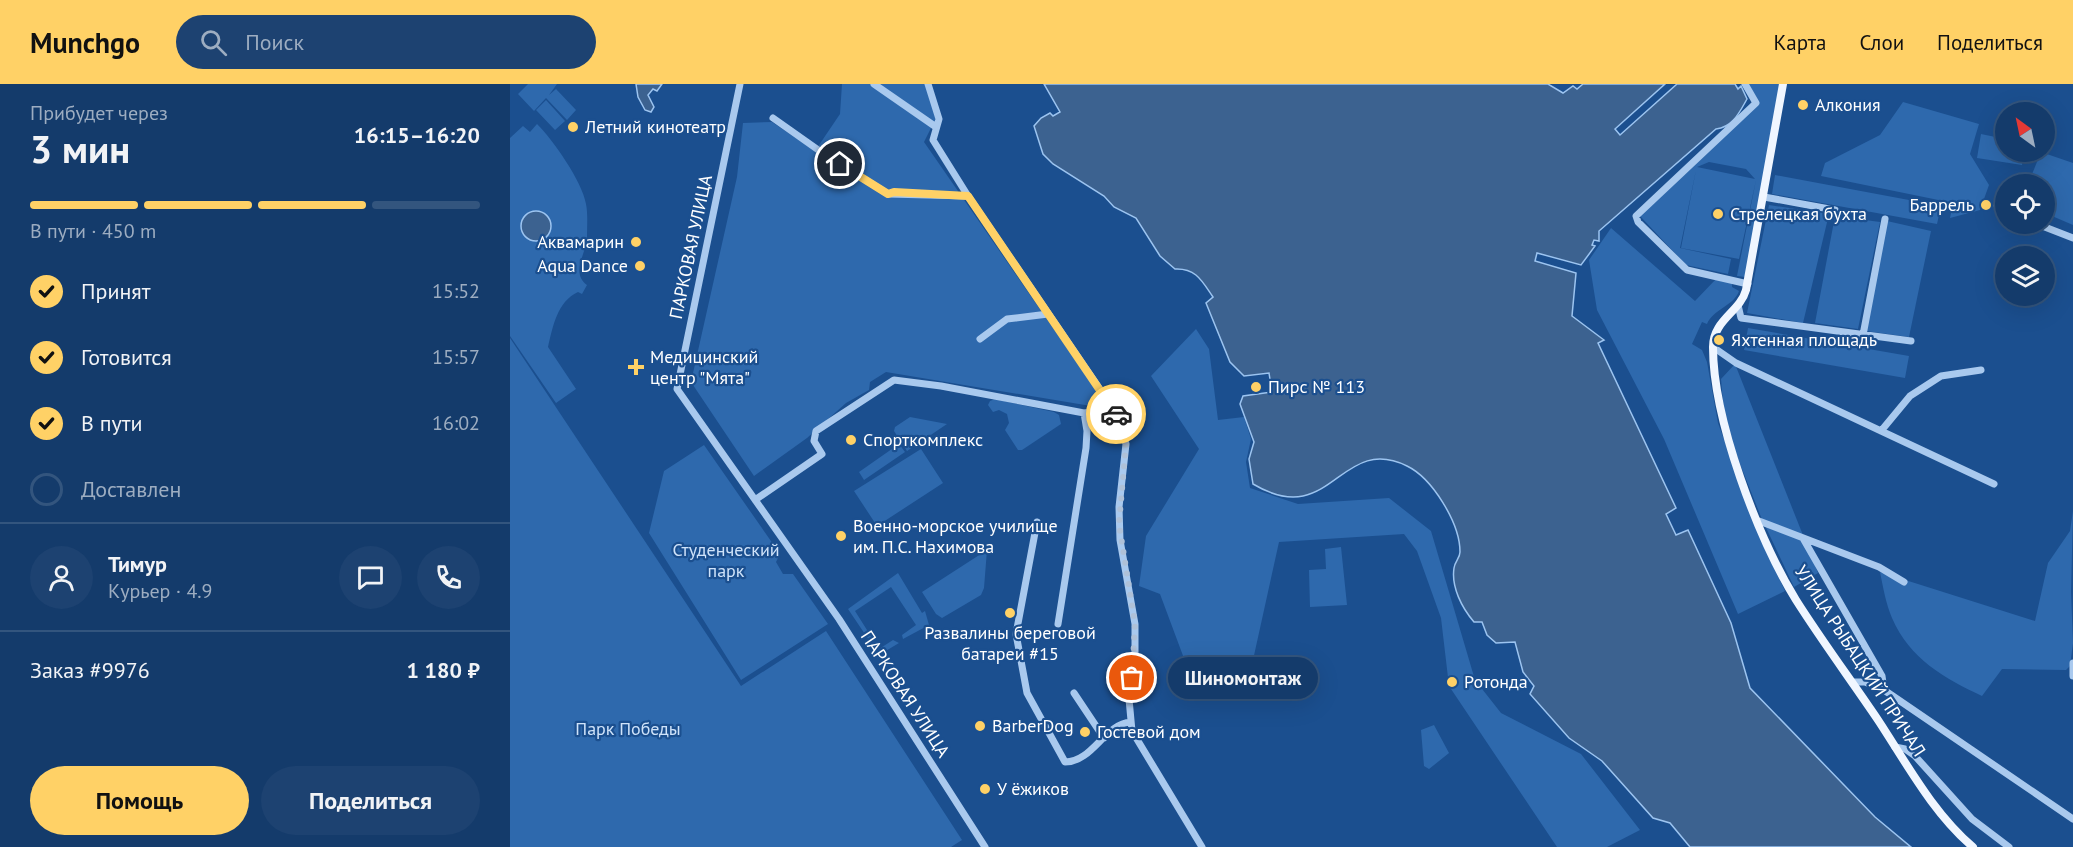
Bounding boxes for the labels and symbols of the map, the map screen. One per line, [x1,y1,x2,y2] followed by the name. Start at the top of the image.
[1815,93,1881,116] place label: Алкония
[1796,98,1810,112] marker: Алкония
[1995,102,2055,162] north arrow
[584,115,726,138] place label: Летний кинотеатр
[566,120,580,134] marker: Летний кинотеатр
[814,138,865,189] pin
[664,172,717,321] street label: ПАРКОВАЯ УЛИЦА
[1910,193,1974,216] place label: Баррель
[1979,198,1993,212] marker: Баррель
[1730,202,1867,225] place label: Стрелецкая бухта
[1711,207,1725,221] marker: Стрелецкая бухта
[537,230,624,253] place label: Аквамарин
[629,235,643,249] marker: Аквамарин
[537,254,628,277] place label: Aqua Dance
[633,259,647,273] marker: Aqua Dance
[1731,328,1877,351] place label: Яхтенная площадь
[1712,333,1726,347] marker: Яхтенная площадь
[650,345,758,389] place label: Медицинский центр "Мята"
[627,358,645,376] marker: Медицинский центр "Мята"
[1268,375,1365,398] place label: Пирс № 113
[1249,380,1263,394] marker: Пирс № 113
[1086,384,1146,444] courier
[863,428,983,451] place label: Спорткомплекс
[844,433,858,447] marker: Спорткомплекс
[853,514,1058,558] place label: Военно-морское училище им. П.С. Нахимова
[834,529,848,543] marker: Военно-морское училище им. П.С. Нахимова
[672,538,780,582] park label: Студенческий парк
[1790,561,1931,761] street label: УЛИЦА РЫБАЦКИЙ ПРИЧАЛ
[1003,606,1017,620] marker: Развалины береговой батареи #15
[924,621,1096,665] place label: Развалины береговой батареи #15
[856,626,955,762] street label: ПАРКОВАЯ УЛИЦА
[1106,652,1157,703] pin
[1168,657,1318,699] callout: Шиномонтаж
[1464,670,1528,693] place label: Ротонда
[1445,675,1459,689] marker: Ротонда
[992,714,1074,737] place label: BarberDog
[575,717,681,740] park label: Парк Победы
[973,719,987,733] marker: BarberDog
[1097,720,1201,743] place label: Гостевой дом
[1078,725,1092,739] marker: Гостевой дом
[997,777,1069,800] place label: У ёжиков
[978,782,992,796] marker: У ёжиков

